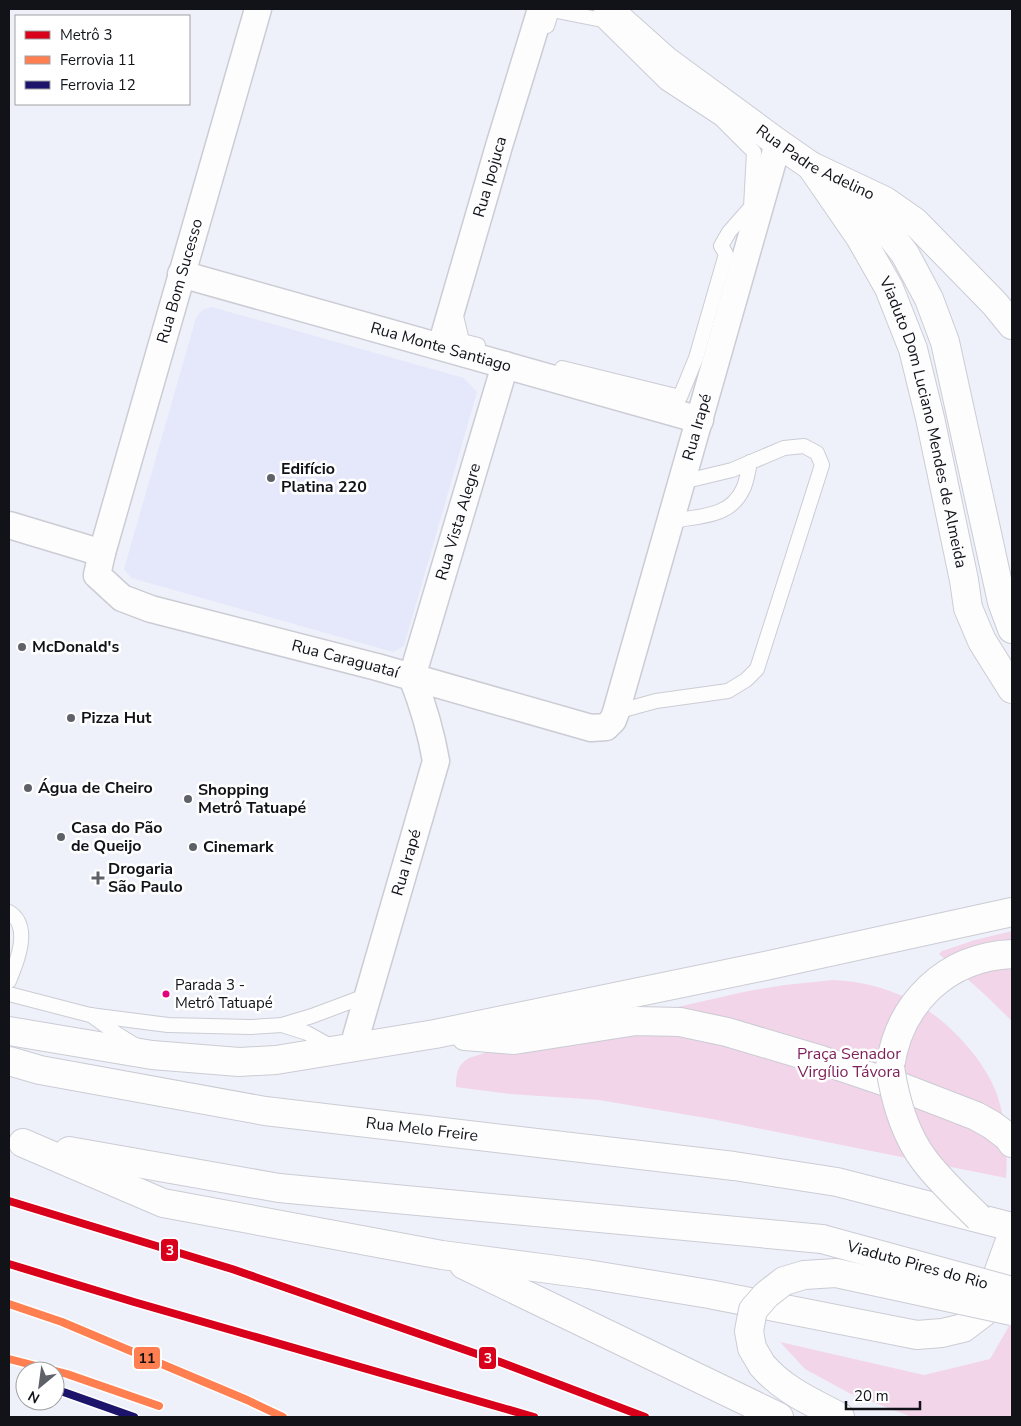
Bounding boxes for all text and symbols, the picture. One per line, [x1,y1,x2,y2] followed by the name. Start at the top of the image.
[15,15,190,105] legend
[60,25,113,45] text: Metrô 3
[60,50,136,70] text: Ferrovia 11
[60,75,136,95] text: Ferrovia 12
[752,119,878,206] street label: Rua Padre Adelino
[468,134,512,220] street label: Rua Ipojuca
[152,216,208,346] street label: Rua Bom Sucesso
[873,272,972,570] street label: Viaduto Dom Luciano Mendes de Almeida
[368,317,514,377] street label: Rua Monte Santiago
[677,391,717,463] street label: Rua Irapé
[281,458,367,498] place label: Edifício Platina 220
[430,460,486,583] street label: Rua Vista Alegre
[265,472,277,484] marker: Edifício Platina 220
[289,635,403,684] street label: Rua Caraguataí
[32,636,119,658] place label: McDonald's
[16,641,28,653] marker: McDonald's
[81,707,152,729] place label: Pizza Hut
[65,712,77,724] marker: Pizza Hut
[38,777,153,799] place label: Água de Cheiro
[198,779,307,819] place label: Shopping Metrô Tatuapé
[22,782,34,794] marker: Água de Cheiro
[182,793,194,805] marker: Shopping Metrô Tatuapé
[71,817,162,857] place label: Casa do Pão de Queijo
[386,827,427,899] street label: Rua Irapé
[55,831,67,843] marker: Casa do Pão de Queijo
[203,836,274,858] place label: Cinemark
[187,841,199,853] marker: Cinemark
[108,858,183,898] place label: Drogaria São Paulo
[92,872,104,884] marker: Drogaria São Paulo
[175,975,273,1013] place label: Parada 3 - Metrô Tatuapé
[161,989,171,999] marker: Parada 3 - Metrô Tatuapé
[796,1043,901,1083] park label: Praça Senador Virgílio Távora
[365,1112,479,1147] street label: Rua Melo Freire
[843,1235,991,1295] street label: Viaduto Pires do Rio
[160,1238,179,1262] line badge: 3
[166,1241,174,1260] text: 3
[133,1346,161,1370] line badge: 11
[478,1346,497,1370] line badge: 3
[139,1349,155,1368] text: 11
[484,1349,492,1368] text: 3
[15,1361,65,1411] north arrow
[846,1378,920,1410] scale bar
[25,1386,43,1408] text: N
[854,1386,889,1406] text: 20 m

